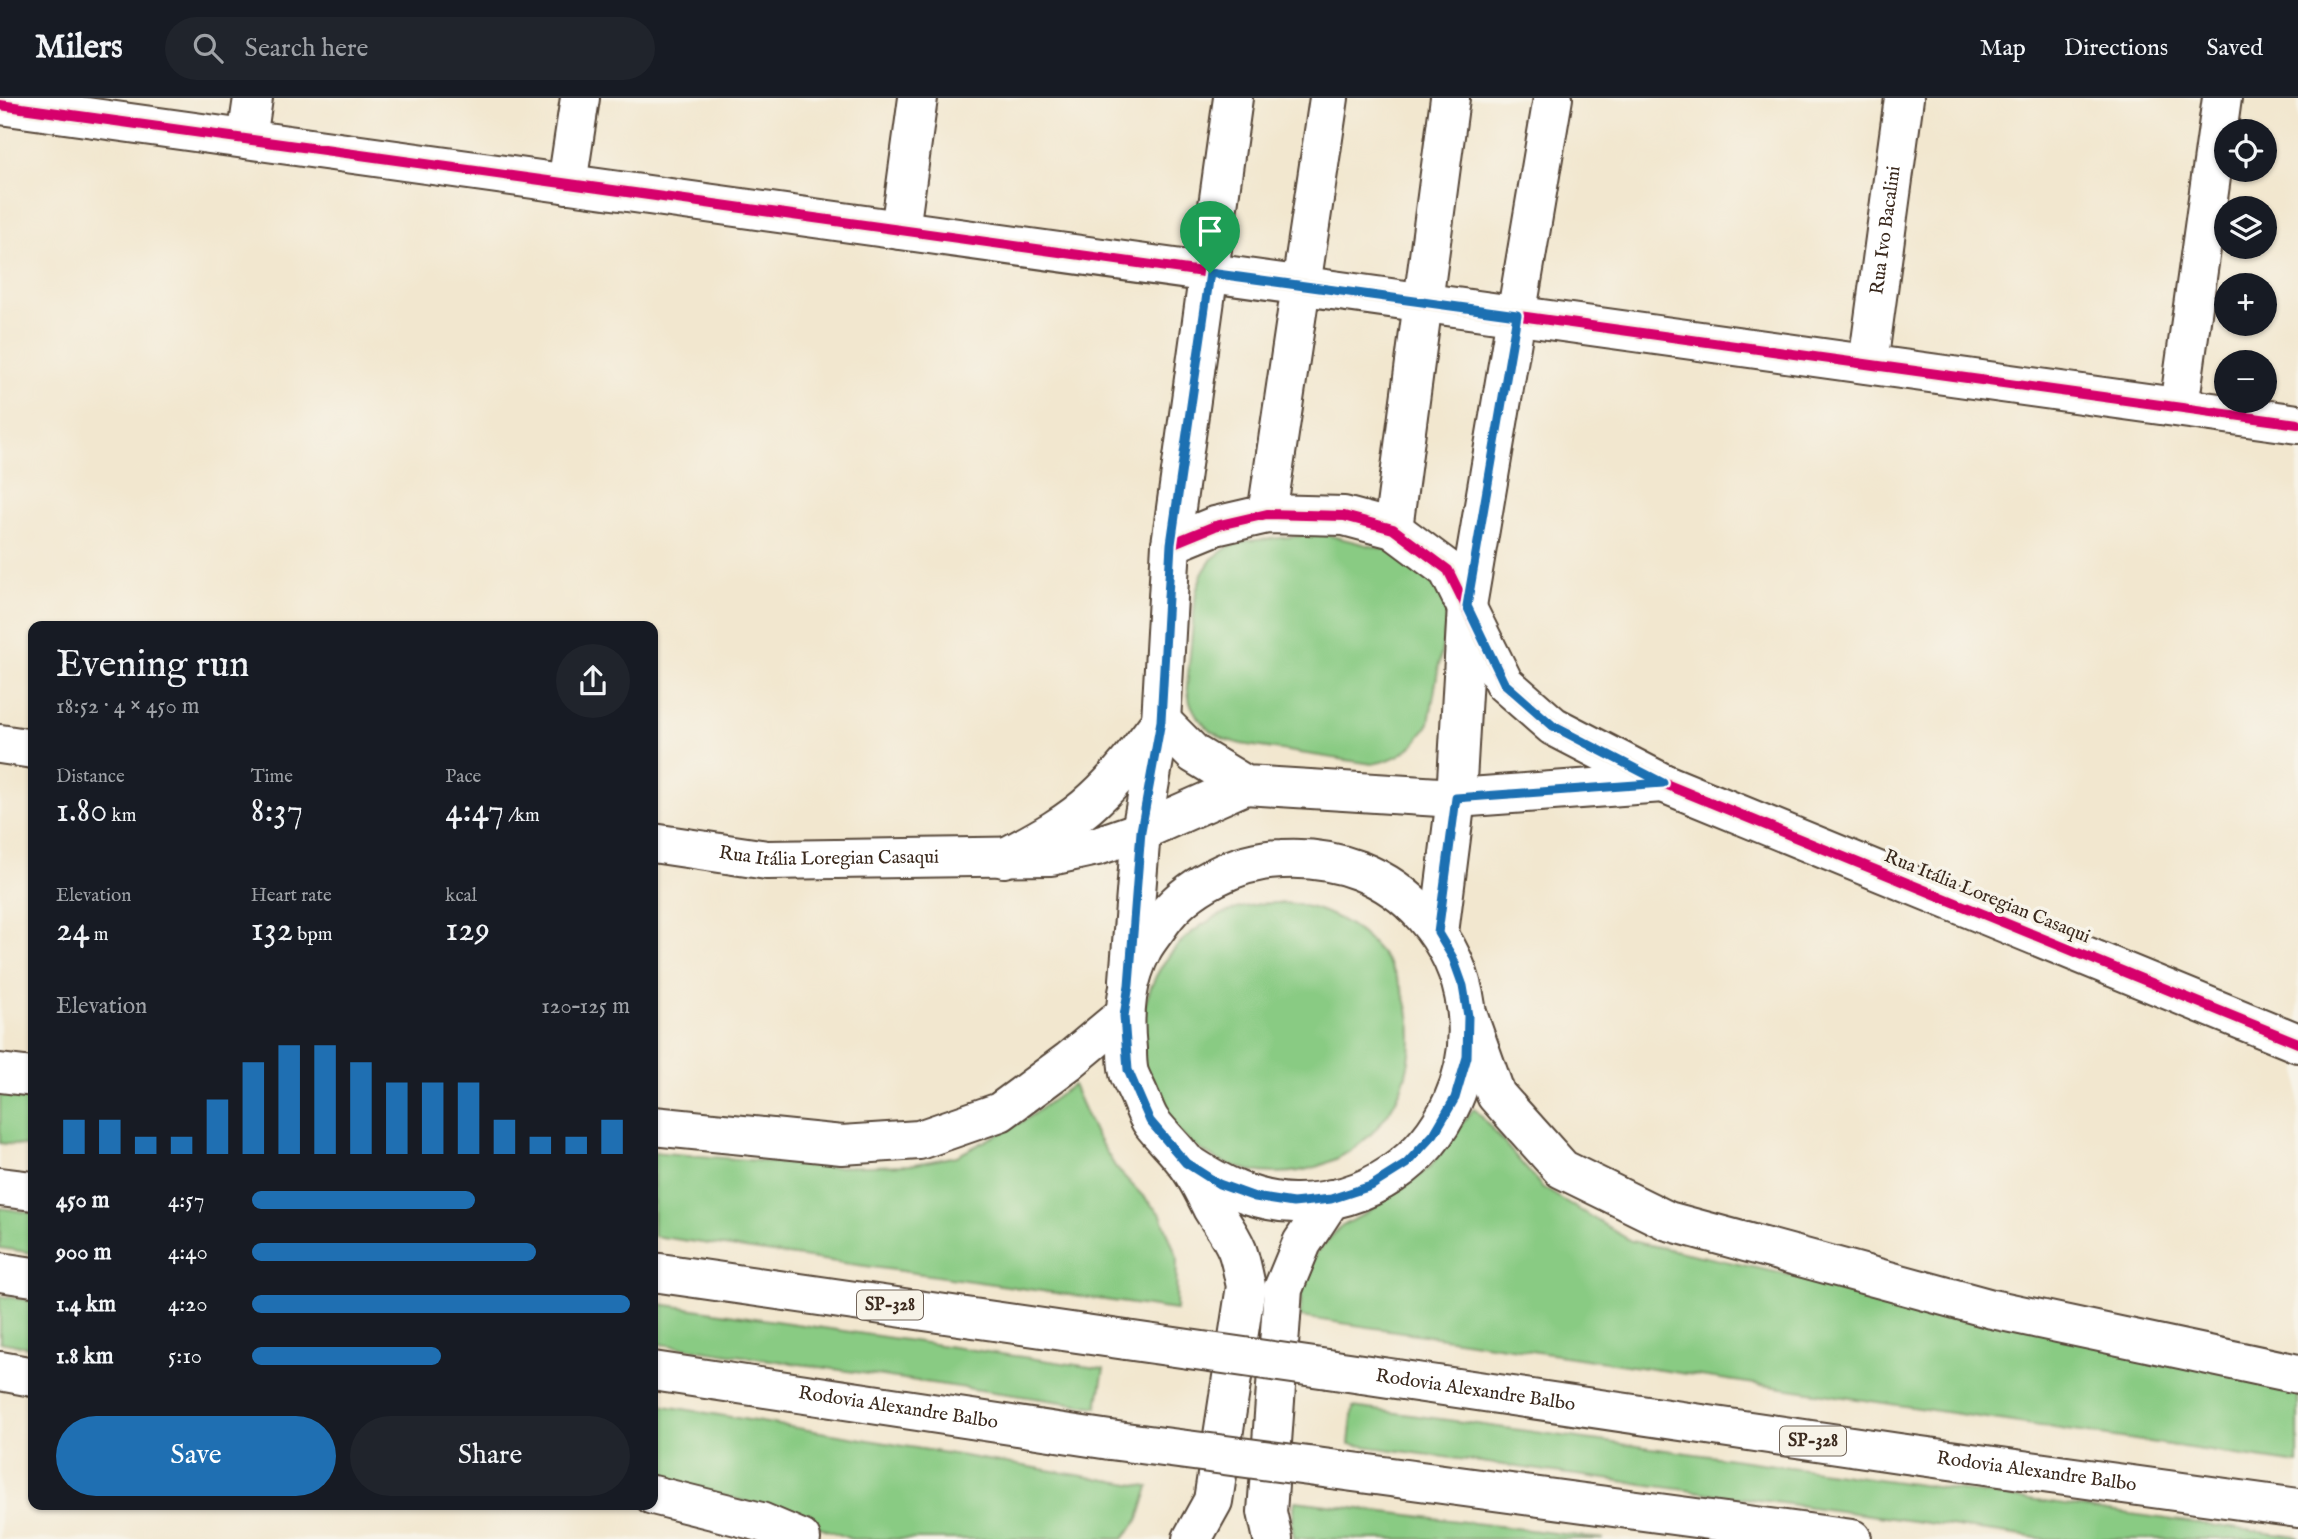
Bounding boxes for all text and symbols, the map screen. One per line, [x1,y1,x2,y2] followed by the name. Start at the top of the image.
[165,17,655,80] search box
[35,27,123,69] text: Milers
[189,29,227,67] icon: search
[245,32,369,65] text: Search here
[1980,33,2026,64] text: Map
[2064,33,2168,64] text: Directions
[2206,33,2263,64] text: Saved
[2214,119,2277,413] map controls
[2214,119,2277,182] button: locate
[1866,164,1907,296] street label: Rua Ivo Bacalini
[2214,196,2277,259] button: layers
[1180,201,1240,273] pin
[1191,212,1229,250] icon: arrive
[2214,273,2277,336] button: +
[2214,350,2277,413] button: −
[56,642,250,690] text: Evening run
[556,644,630,718] button: share
[56,692,200,721] text: 18:52 · 4 × 450 m
[56,765,125,789] text: Distance
[251,765,293,789] text: Time
[445,765,481,789] text: Pace
[56,789,107,834] text: 1.80
[251,789,303,834] text: 8:37
[445,789,504,834] text: 4:47
[107,804,136,828] text: km
[504,804,540,828] text: /km
[717,841,939,872] street label: Rua Itália Loregian Casaqui
[1880,845,2094,949] street label: Rua Itália Loregian Casaqui
[56,884,131,908] text: Elevation
[251,884,332,908] text: Heart rate
[445,884,477,908] text: kcal
[56,908,90,953] text: 24
[251,908,293,953] text: 132
[445,908,490,953] text: 129
[90,923,108,947] text: m
[293,923,332,947] text: bpm
[56,992,147,1021] text: Elevation
[541,992,630,1021] text: 120–125 m
[56,1186,110,1215] text: 450 m
[168,1186,204,1215] text: 4:57
[56,1238,111,1267] text: 900 m
[168,1238,208,1267] text: 4:40
[56,1290,116,1319] text: 1.4 km
[168,1290,207,1319] text: 4:20
[857,1290,923,1320] road number: SP-328
[56,1342,114,1371] text: 1.8 km
[168,1342,202,1371] text: 5:10
[1374,1364,1577,1417] street label: Rodovia Alexandre Balbo
[797,1381,1000,1435] street label: Rodovia Alexandre Balbo
[56,1416,336,1496] button: Save
[350,1416,630,1496] button: Share
[1780,1426,1846,1456] road number: SP-328
[1935,1446,2138,1498] street label: Rodovia Alexandre Balbo

